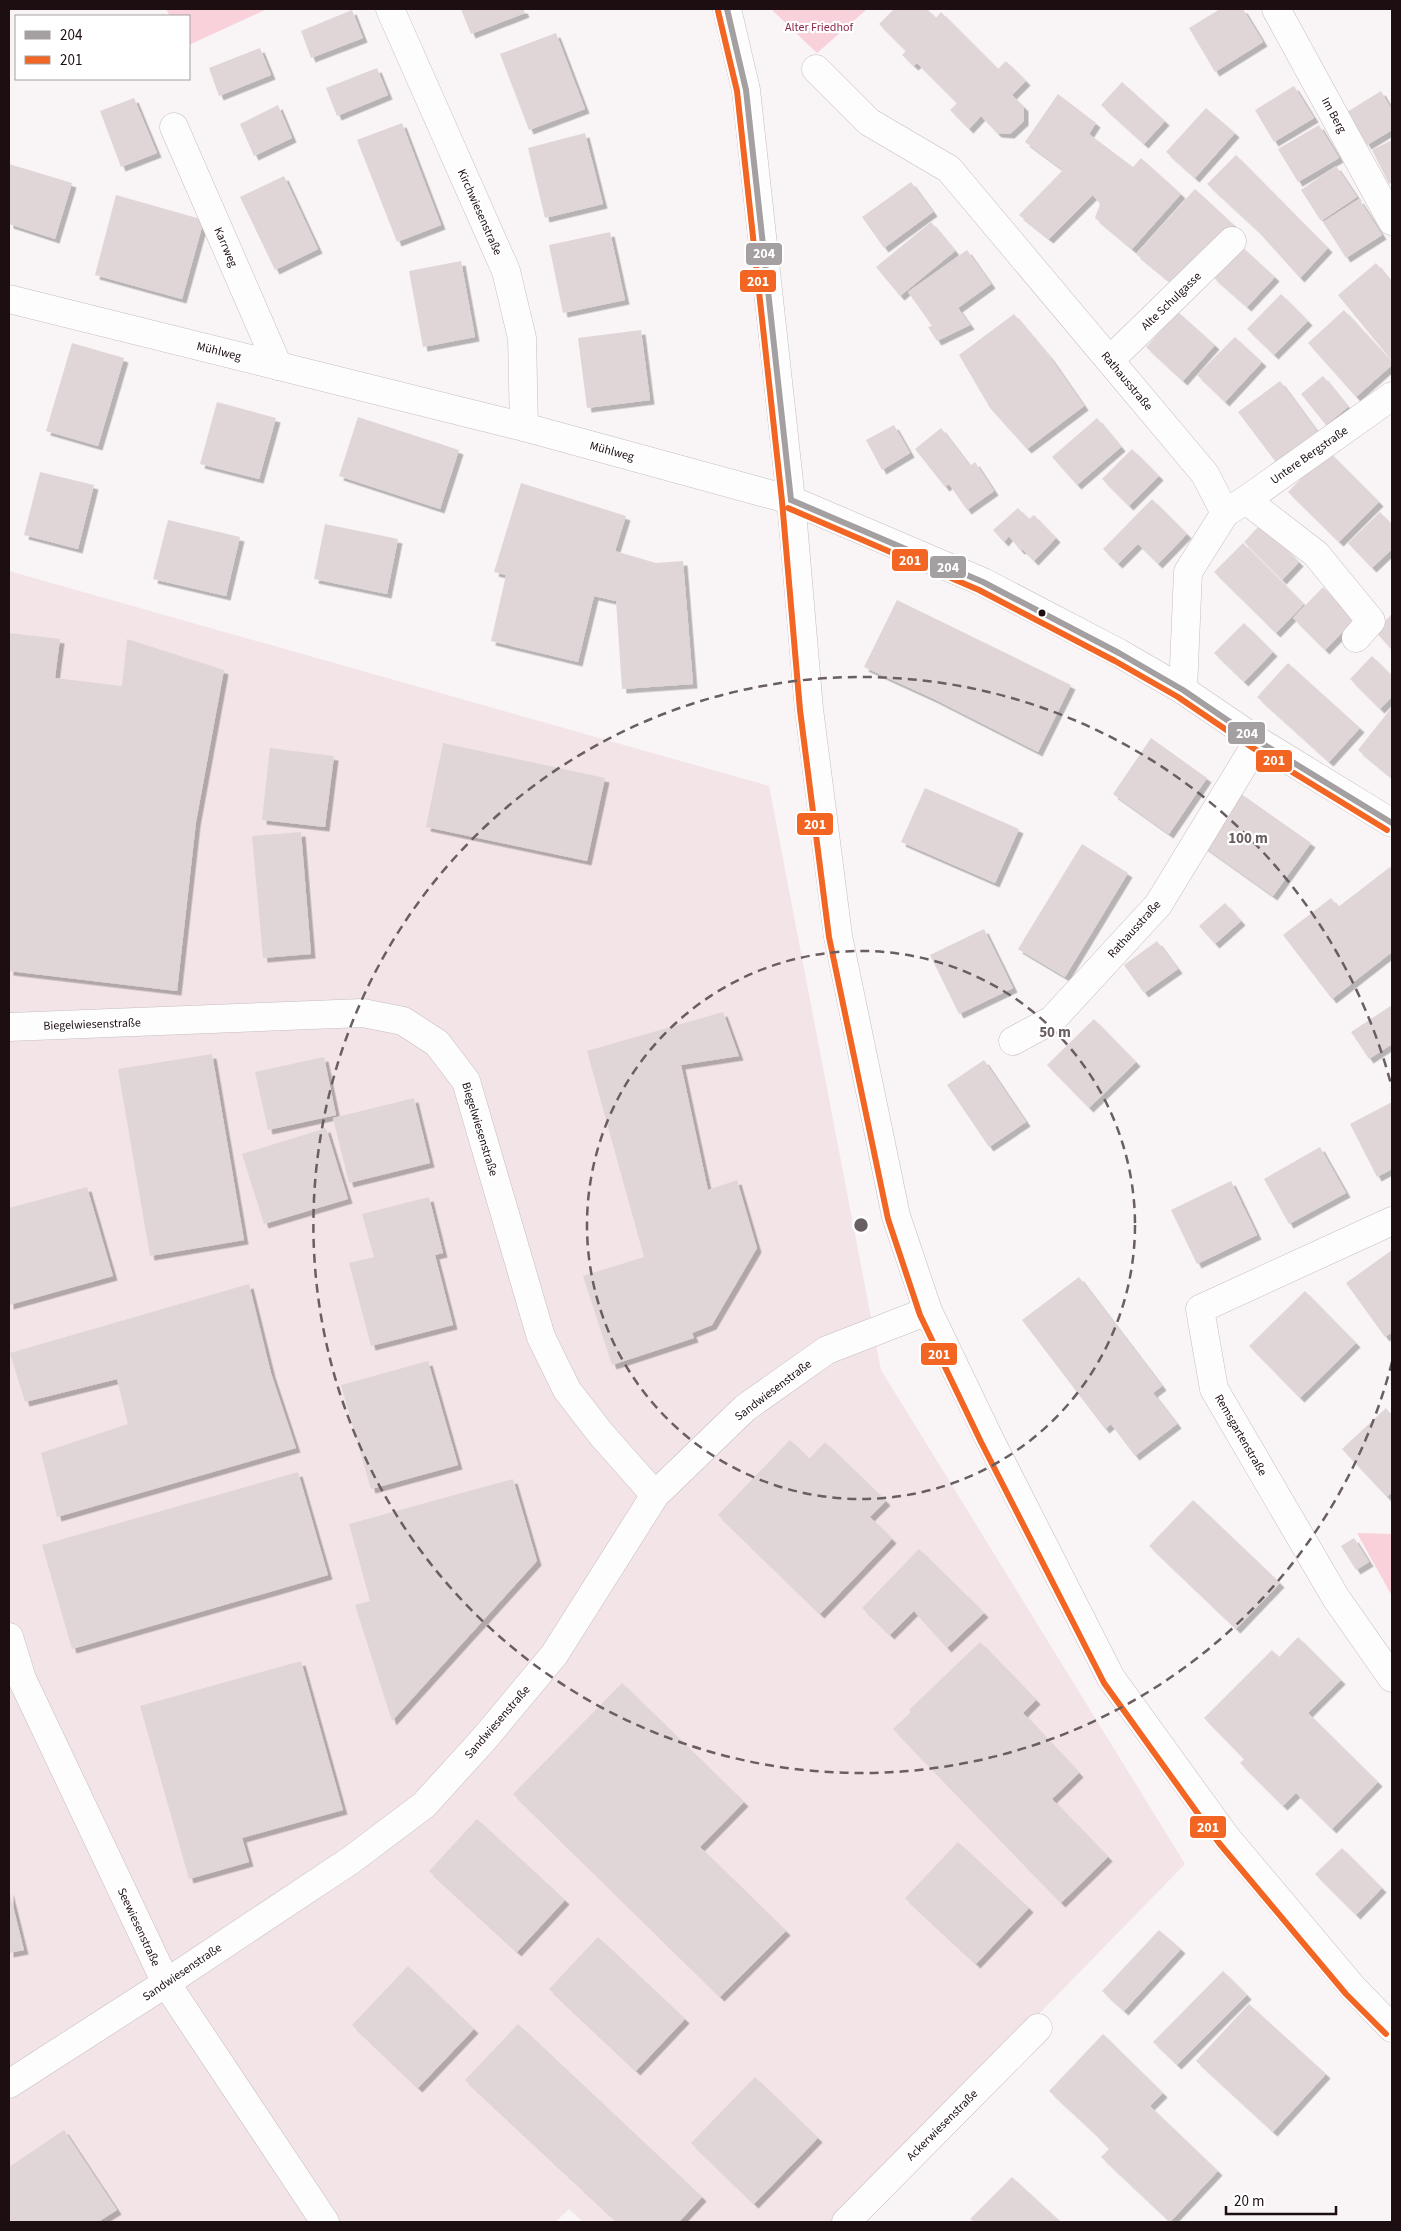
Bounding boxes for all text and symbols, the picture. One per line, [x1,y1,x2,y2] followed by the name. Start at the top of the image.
[15,15,190,80] legend
[785,19,853,36] park label: Alter Friedhof
[60,25,83,46] text: 204
[60,50,82,71] text: 201
[1317,94,1350,136] street label: Im Berg
[453,166,506,258] street label: Kirchwiesenstraße
[210,225,242,270] street label: Karrweg
[745,242,783,266] line badge: 204
[753,244,776,264] text: 204
[1137,268,1205,334] street label: Alte Schulgasse
[739,269,777,293] line badge: 201
[747,272,769,292] text: 201
[195,338,243,365] street label: Mühlweg
[1097,348,1156,415] street label: Rathausstraße
[1267,422,1352,489] street label: Untere Bergstraße
[588,437,636,466] street label: Mühlweg
[891,548,929,572] line badge: 201
[899,551,921,571] text: 201
[929,555,967,579] line badge: 204
[937,558,960,578] text: 204
[1037,608,1047,618] unlabelled marker
[1227,721,1266,745] line badge: 204
[1236,724,1259,744] text: 204
[1255,749,1293,773] line badge: 201
[1263,751,1285,771] text: 201
[796,812,834,836] line badge: 201
[804,815,826,835] text: 201
[1228,828,1268,849] text: 100 m
[1104,897,1165,962] street label: Rathausstraße
[43,1014,141,1035] street label: Biegelwiesenstraße
[1039,1022,1071,1043] text: 50 m
[457,1080,502,1178] street label: Biegelwiesenstraße
[852,1216,870,1234] centre of rings
[920,1342,958,1366] line badge: 201
[928,1345,950,1365] text: 201
[731,1356,815,1425] street label: Sandwiesenstraße
[1210,1391,1271,1479] street label: Remsgartenstraße
[461,1682,534,1763] street label: Sandwiesenstraße
[1189,1815,1227,1839] line badge: 201
[1197,1818,1219,1838] text: 201
[113,1885,164,1969] street label: Seewiesenstraße
[139,1940,225,2005] street label: Sandwiesenstraße
[903,2086,982,2165] street label: Ackerwiesenstraße
[1226,2184,1336,2216] scale bar
[1234,2191,1264,2212] text: 20 m

